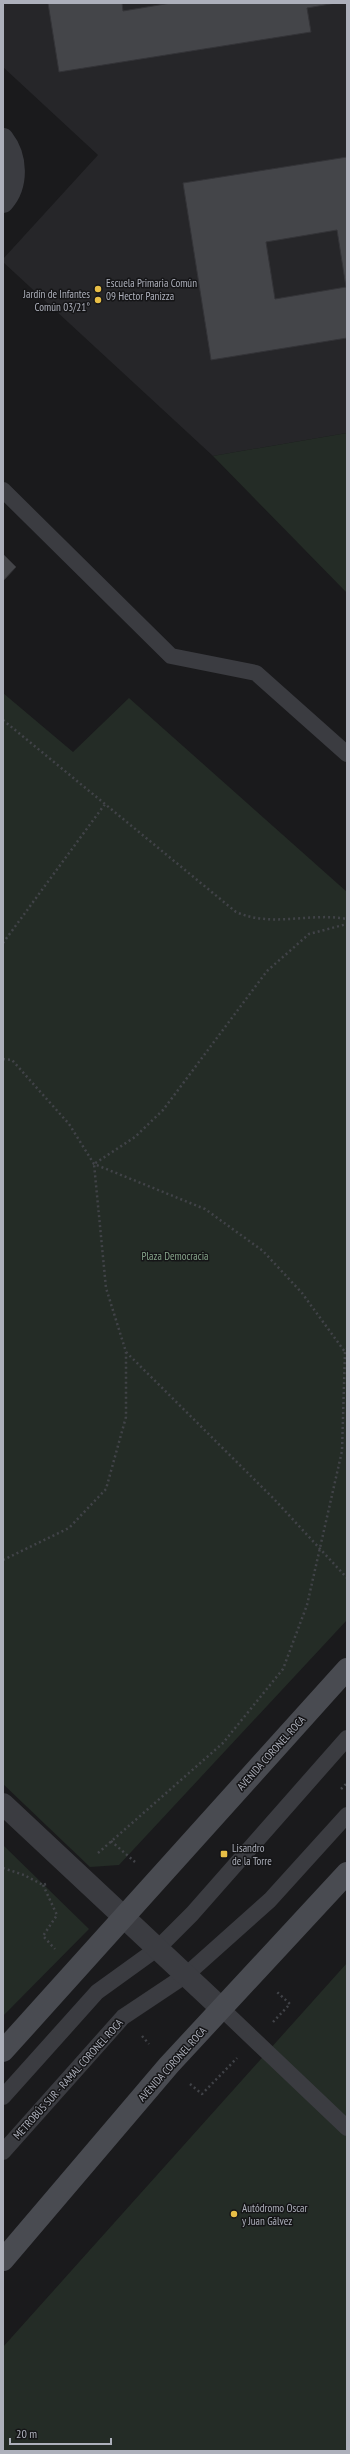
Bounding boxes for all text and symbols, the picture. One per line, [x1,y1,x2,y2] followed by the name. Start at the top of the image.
[106,276,197,303] place label: Escuela Primaria Común 09 Hector Panizza
[93,284,103,294] marker: Escuela Primaria Común 09 Hector Panizza
[22,287,90,314] place label: Jardín de Infantes Común 03/21°
[93,295,103,305] marker: Jardín de Infantes Común 03/21°
[142,1249,208,1263] park label: Plaza Democracia
[234,1712,309,1793] street label: AVENIDA CORONEL ROCA
[232,1841,272,1868] place label: Lisandro de la Torre
[219,1849,229,1859] marker: Lisandro de la Torre
[10,2015,126,2142] street label: METROBÚS SUR - RAMAL CORONEL ROCA
[135,2023,210,2104] street label: AVENIDA CORONEL ROCA
[242,2201,308,2228] place label: Autódromo Oscar y Juan Gálvez
[229,2209,239,2219] marker: Autódromo Oscar y Juan Gálvez
[10,2420,111,2446] scale bar
[16,2426,37,2441] text: 20 m

